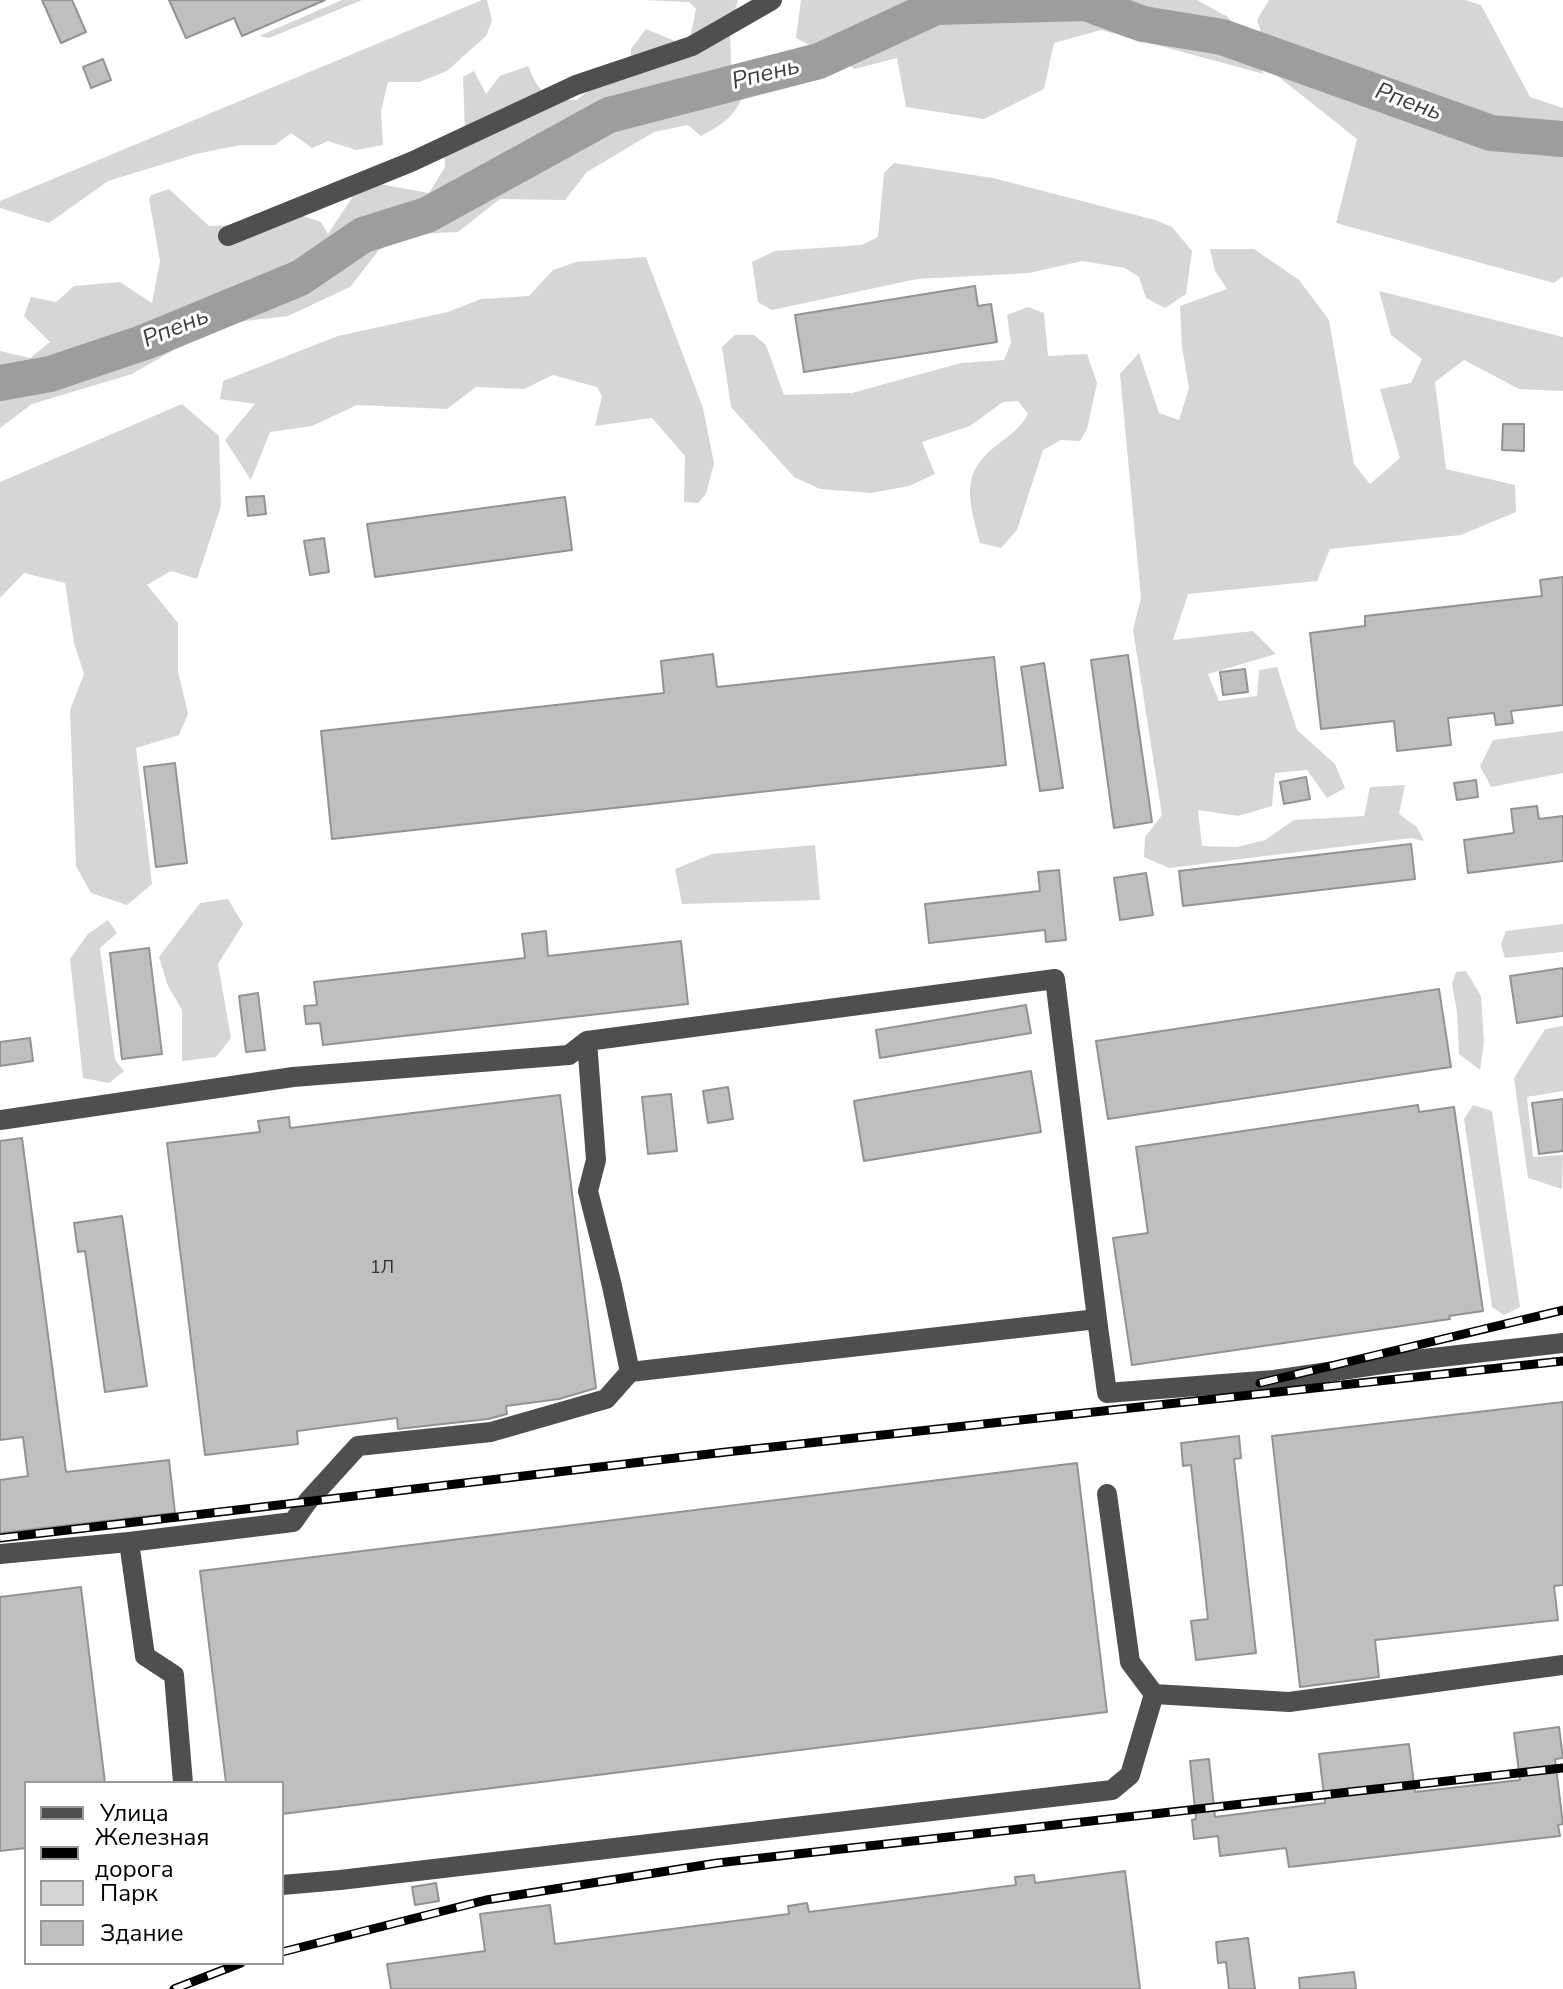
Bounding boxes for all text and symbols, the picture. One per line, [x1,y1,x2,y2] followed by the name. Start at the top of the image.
[729,53,803,97] water label: Рпень
[1371,78,1445,128] water label: Рпень
[139,303,213,355] water label: Рпень
[370,1258,394,1280] house number: 1Л
[24,1781,284,1965] legend
[100,1797,169,1829] text: Улица
[95,1821,209,1885] text: Железная дорога
[100,1877,158,1909] text: Парк
[100,1917,184,1949] text: Здание

